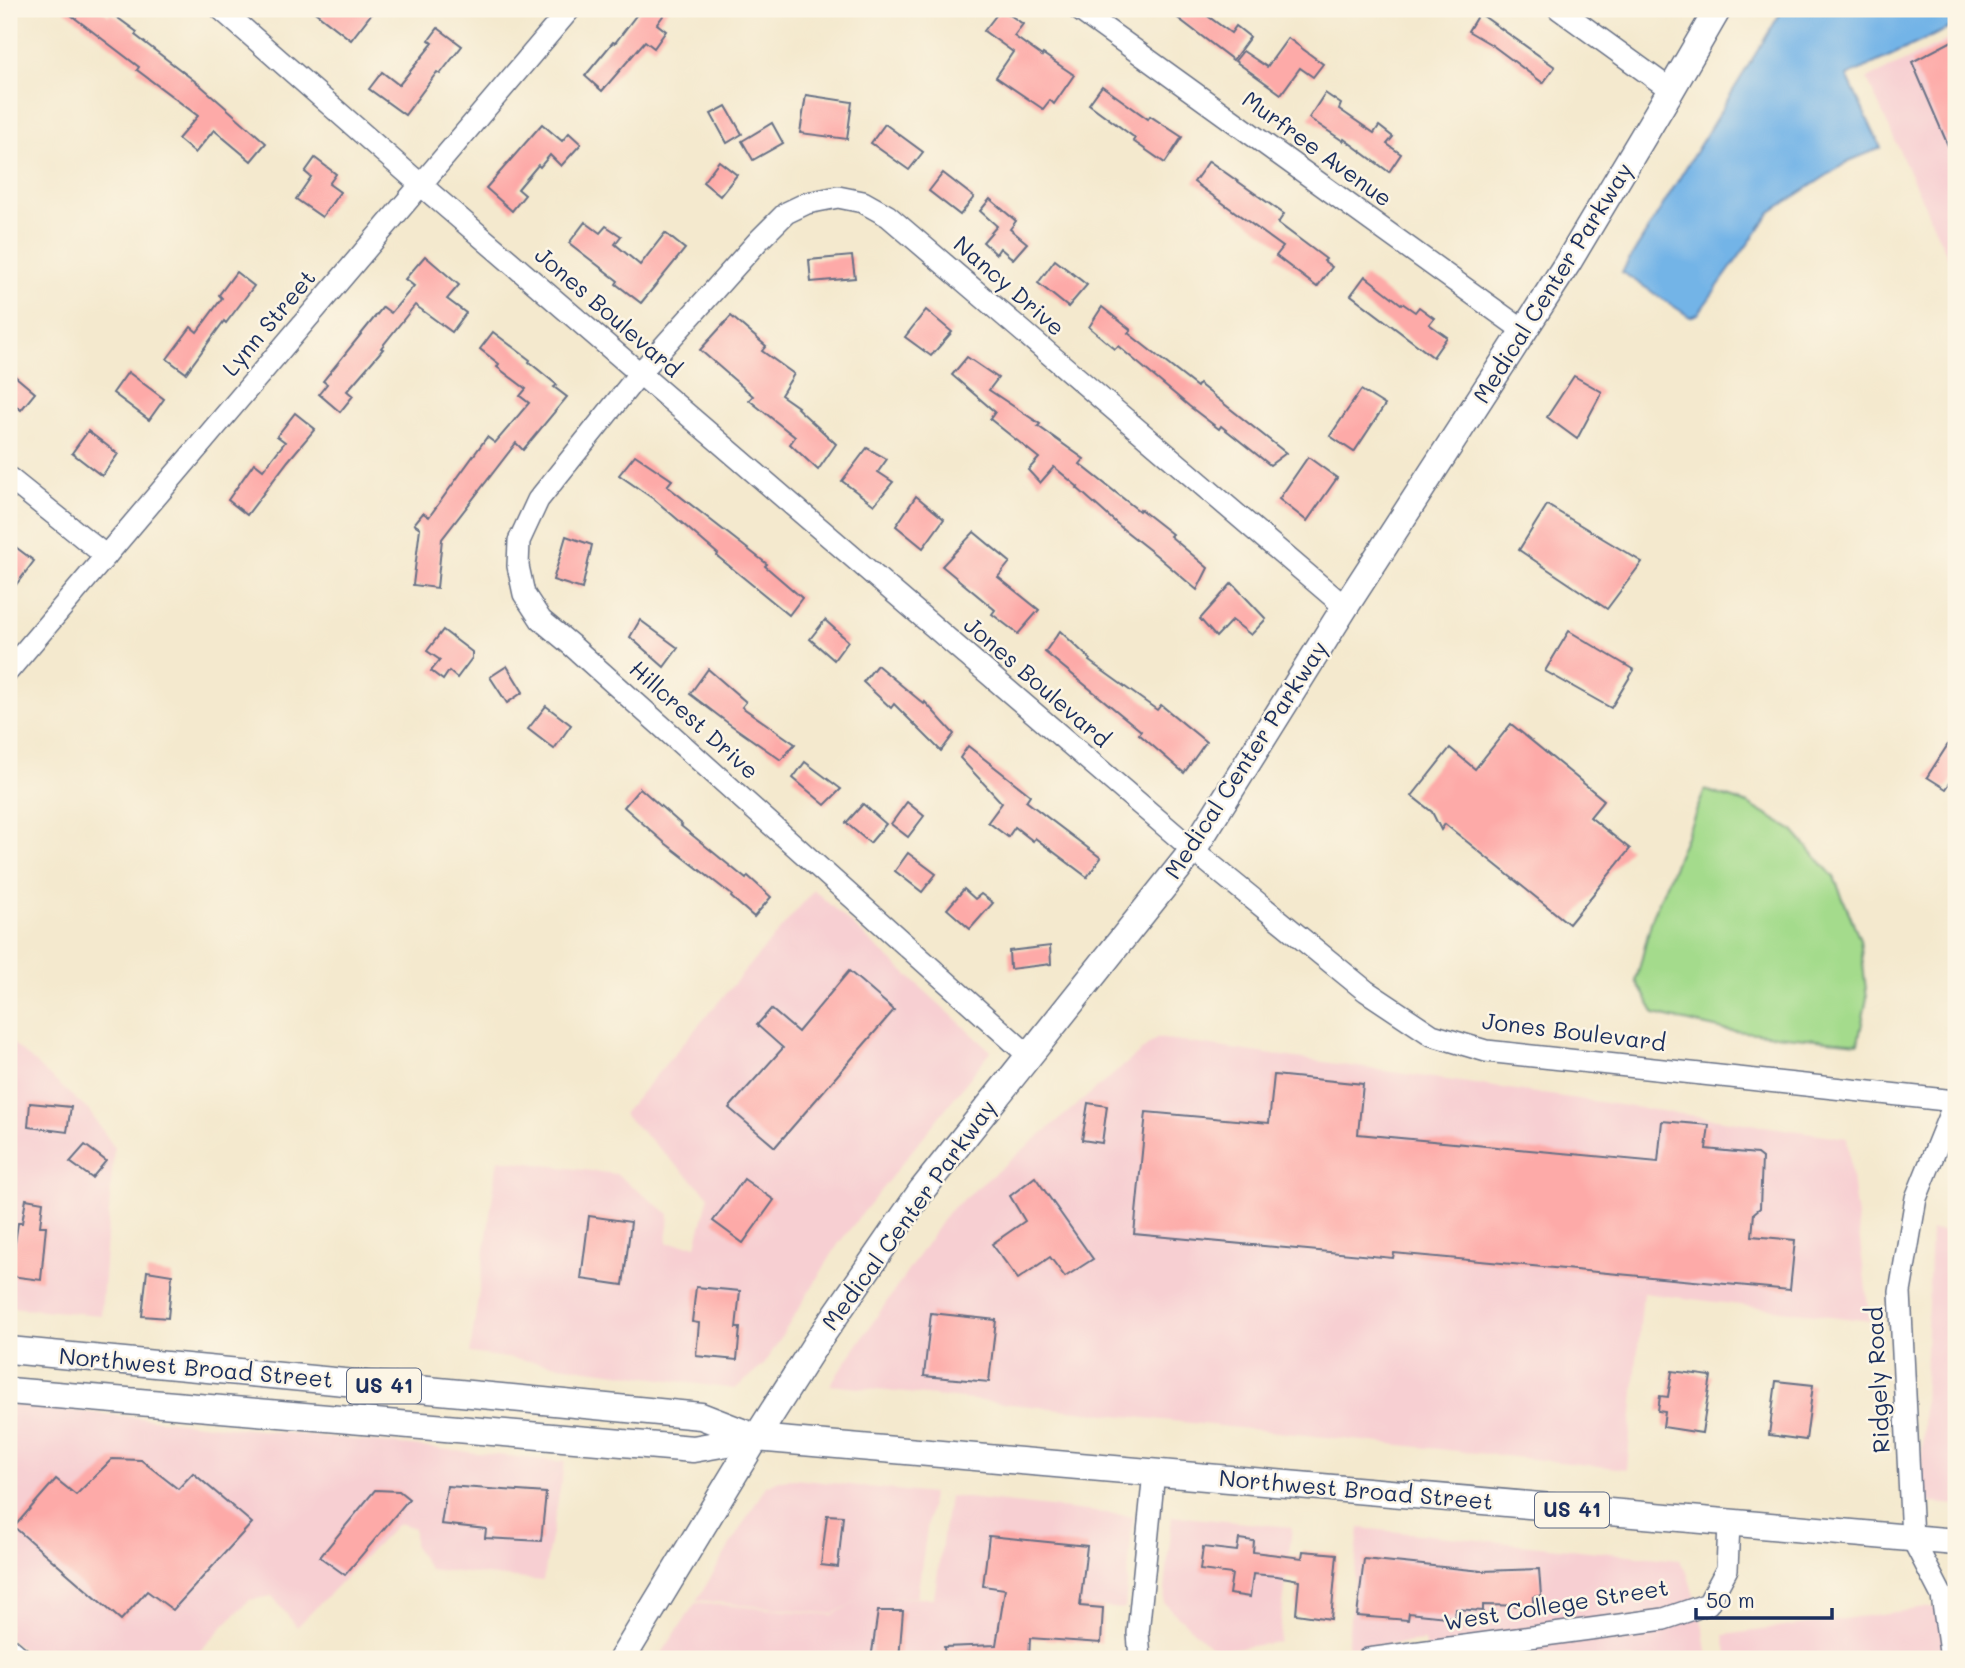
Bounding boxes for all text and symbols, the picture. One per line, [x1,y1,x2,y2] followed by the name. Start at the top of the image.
[1237,84,1399,213] street label: Murfree Avenue
[1466,157,1639,408] street label: Medical Center Parkway
[948,229,1071,342] street label: Nancy Drive
[529,239,688,383] street label: Jones Boulevard
[215,263,322,382] street label: Lynn Street
[958,609,1117,753] street label: Jones Boulevard
[1157,635,1333,884] street label: Medical Center Parkway
[624,653,766,785] street label: Hillcrest Drive
[1481,1005,1668,1057] street label: Jones Boulevard
[814,1093,1002,1336] street label: Medical Center Parkway
[1858,1306,1896,1454] street label: Ridgely Road
[58,1340,334,1394] street label: Northwest Broad Street
[347,1368,421,1404] road number: US 41
[1218,1462,1494,1516] street label: Northwest Broad Street
[1535,1492,1609,1528] road number: US 41
[1441,1571,1670,1637] street label: West College Street
[1696,1577,1832,1621] scale bar
[1706,1586,1755,1613] text: 50 m

